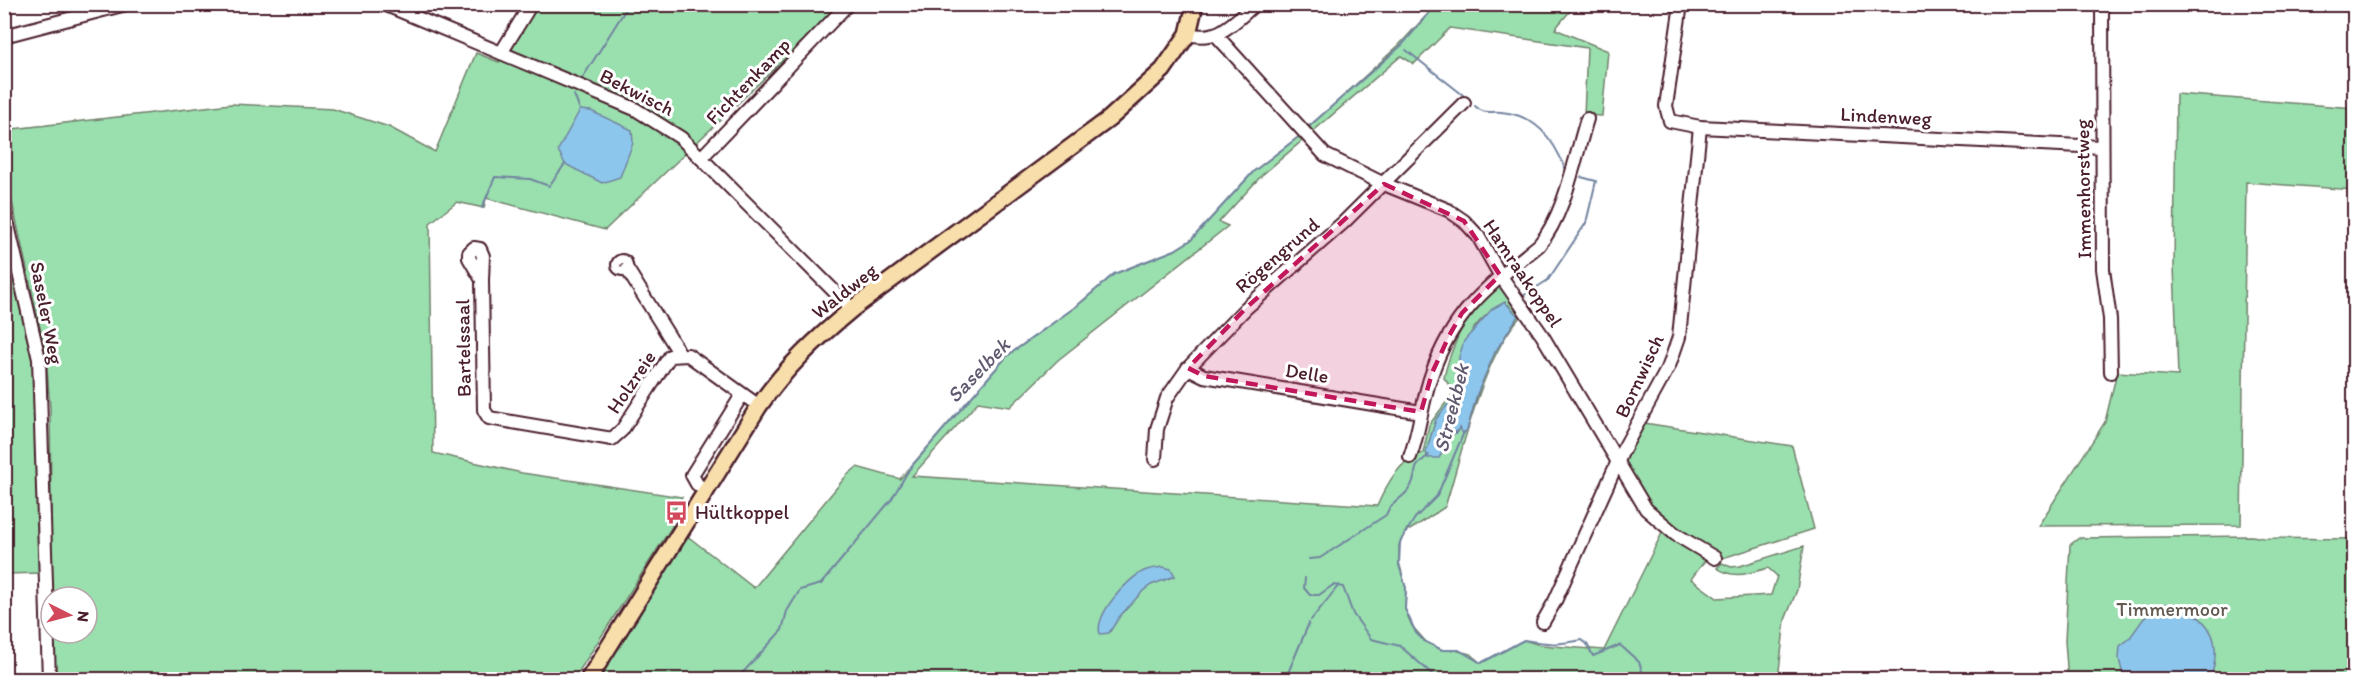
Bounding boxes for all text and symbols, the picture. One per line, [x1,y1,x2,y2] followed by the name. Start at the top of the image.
[701,33,795,129] street label: Fichtenkamp
[596,63,678,121] street label: Bekwisch
[1840,102,1933,130] street label: Lindenweg
[2070,118,2096,259] street label: Immenhorstweg
[1230,212,1324,298] street label: Rögengrund
[1478,214,1568,332] street label: Hamraakoppel
[806,258,882,324] street label: Waldweg
[25,260,69,367] street label: Saseler Weg
[450,298,476,397] street label: Bartelssaal
[1609,330,1669,421] street label: Bornwisch
[941,332,1016,407] water label: Saselbek
[601,346,661,418] street label: Holzreie
[1284,358,1330,388] street label: Delle
[1428,360,1474,455] water label: Streekbek
[664,499,690,525] bus stop icon: Hültkoppel
[695,500,790,524] place label: Hültkoppel
[39,585,99,645] north arrow
[2116,597,2228,621] park label: Timmermoor
[73,610,93,623] text: N

